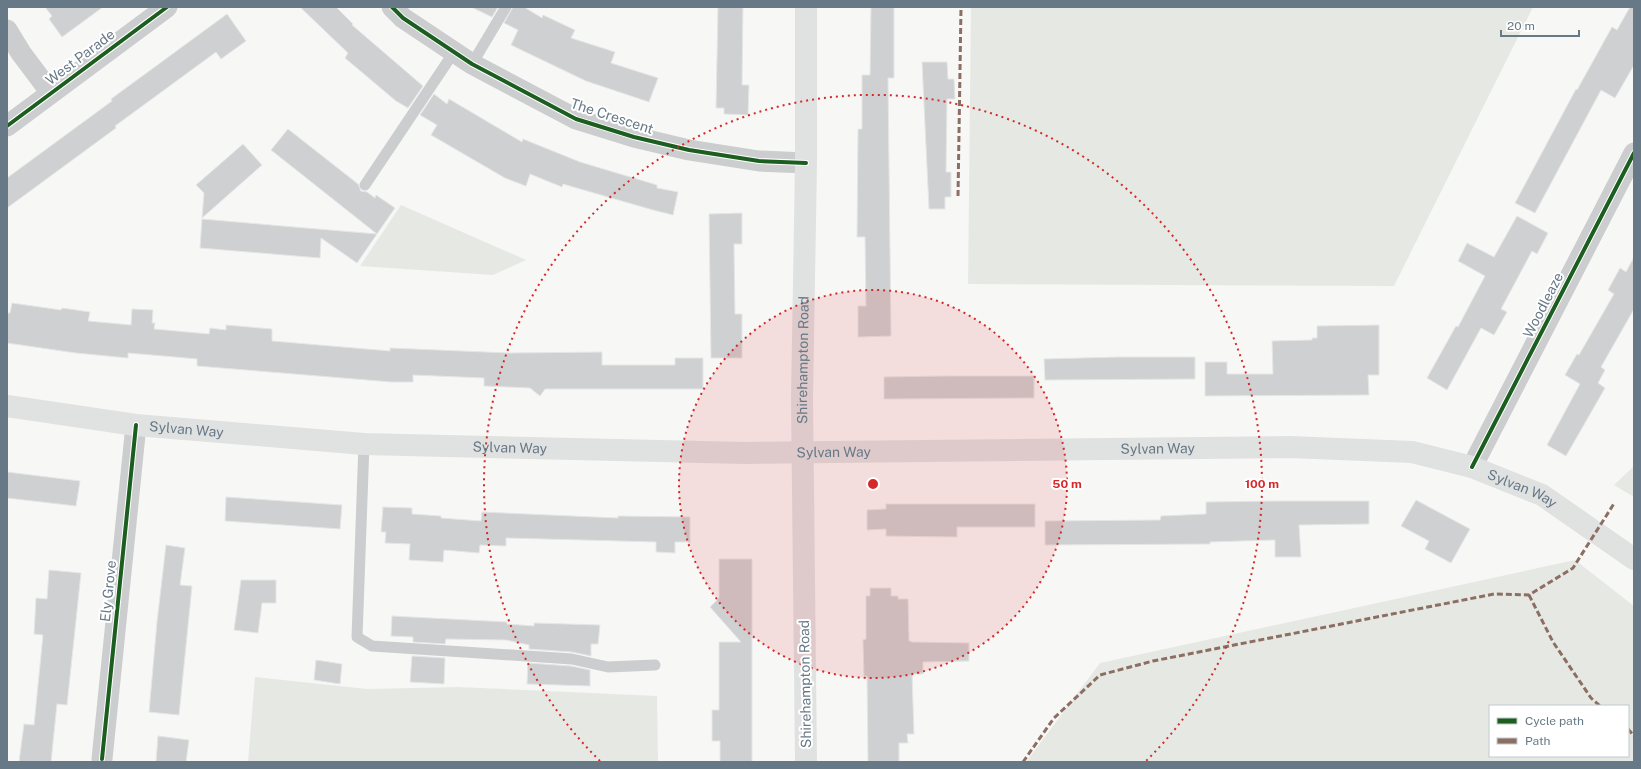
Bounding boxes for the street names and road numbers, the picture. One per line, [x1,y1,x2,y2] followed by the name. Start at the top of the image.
[42,26,118,88] street label: West Parade
[568,95,656,137] street label: The Crescent
[1520,270,1566,340] street label: Woodleaze
[794,296,812,424] street label: Shirehampton Road
[149,418,225,440] street label: Sylvan Way
[472,439,548,456] street label: Sylvan Way
[1120,440,1196,457] street label: Sylvan Way
[796,444,872,460] street label: Sylvan Way
[1485,466,1561,511] street label: Sylvan Way
[97,559,119,622] street label: Ely Grove
[796,620,814,748] street label: Shirehampton Road

